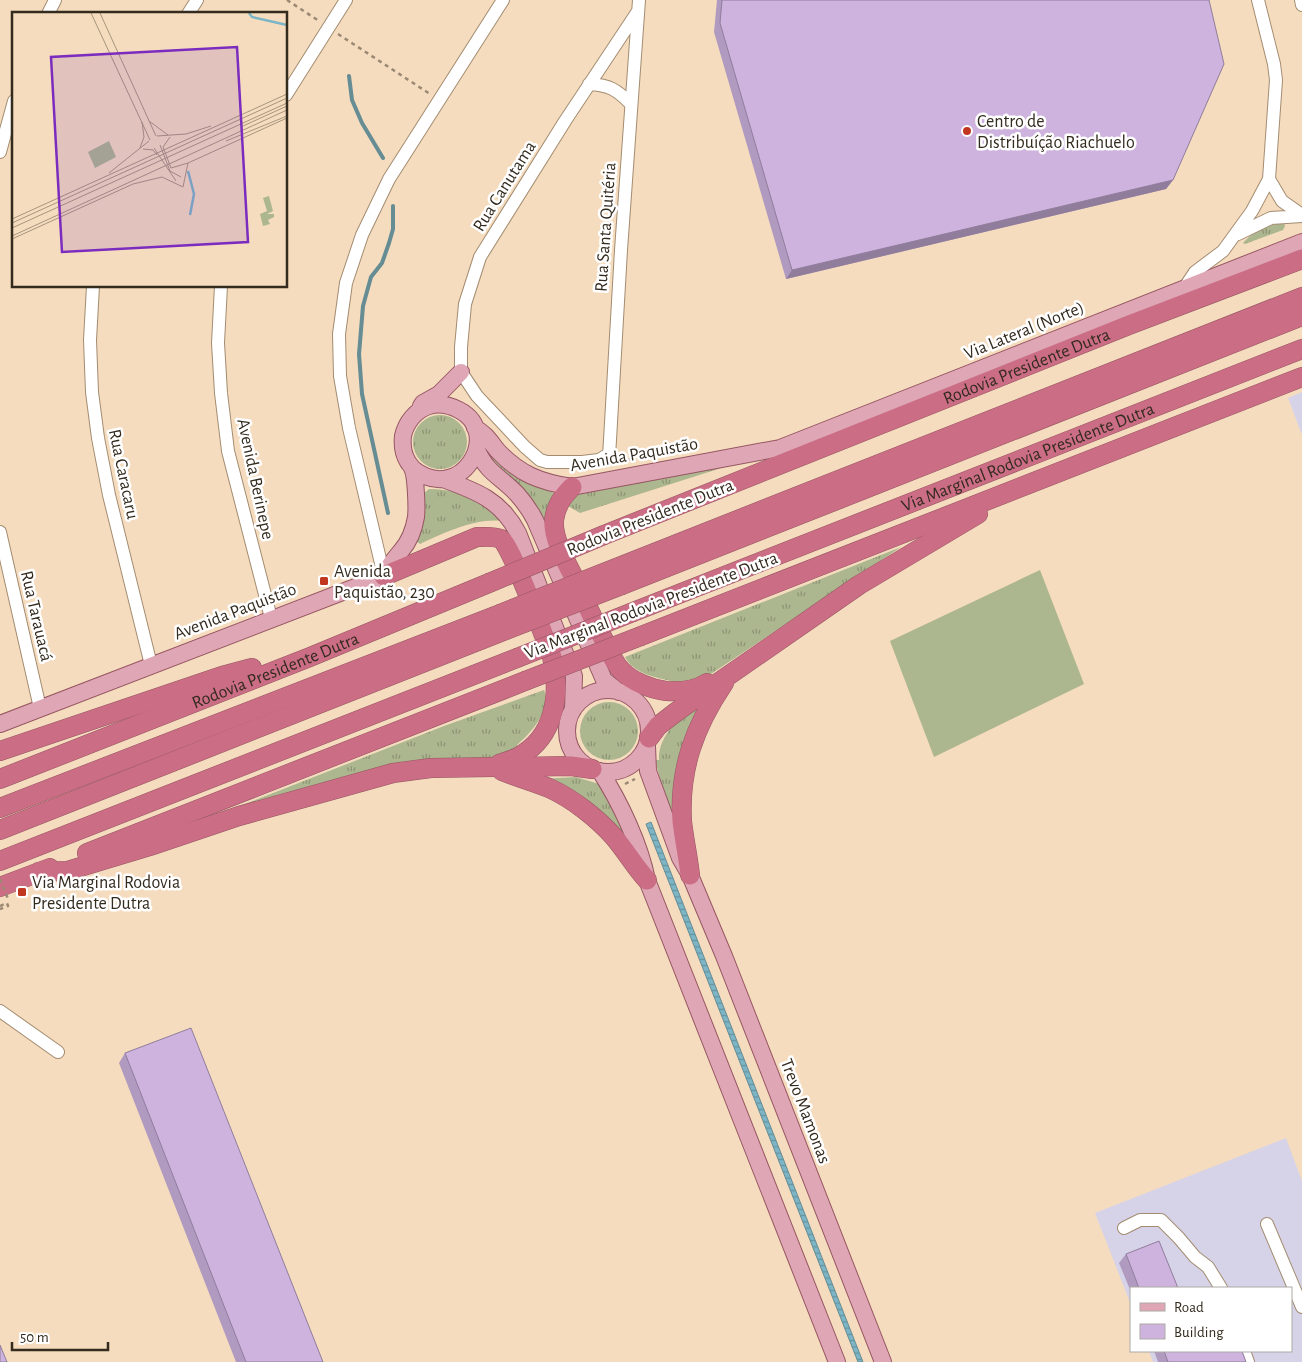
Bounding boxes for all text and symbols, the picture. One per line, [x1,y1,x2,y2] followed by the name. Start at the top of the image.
[12,12,288,288] inset map
[977,113,1135,152] place label: Centro de Distribuíção Riachuelo
[961,125,973,137] marker: Centro de Distribuíção Riachuelo
[470,138,540,235] street label: Rua Canutama
[592,162,620,293] street label: Rua Santa Quitéria
[962,299,1087,363] street label: Via Lateral (Norte)
[941,326,1113,408] street label: Rodovia Presidente Dutra
[899,400,1157,516] street label: Via Marginal Rodovia Presidente Dutra
[233,417,277,541] street label: Avenida Berinepe
[105,428,141,521] street label: Rua Caracaru
[569,435,700,475] street label: Avenida Paquistão
[565,476,736,560] street label: Rodovia Presidente Dutra
[522,549,780,663] street label: Via Marginal Rodovia Presidente Dutra
[334,563,435,602] place label: Avenida Paquistão, 230
[17,569,55,663] street label: Rua Tarauacá
[318,575,330,587] marker: Avenida Paquistão, 230
[172,580,299,644] street label: Avenida Paquistão
[190,630,362,712] street label: Rodovia Presidente Dutra
[32,874,180,913] place label: Via Marginal Rodovia Presidente Dutra
[16,886,28,898] marker: Via Marginal Rodovia Presidente Dutra
[777,1057,833,1166] street label: Trevo Mamonas
[1130,1287,1292,1352] legend
[1174,1300,1204,1315] text: Road
[12,1320,109,1352] scale bar
[1174,1325,1224,1340] text: Building
[20,1330,49,1345] text: 50 m

